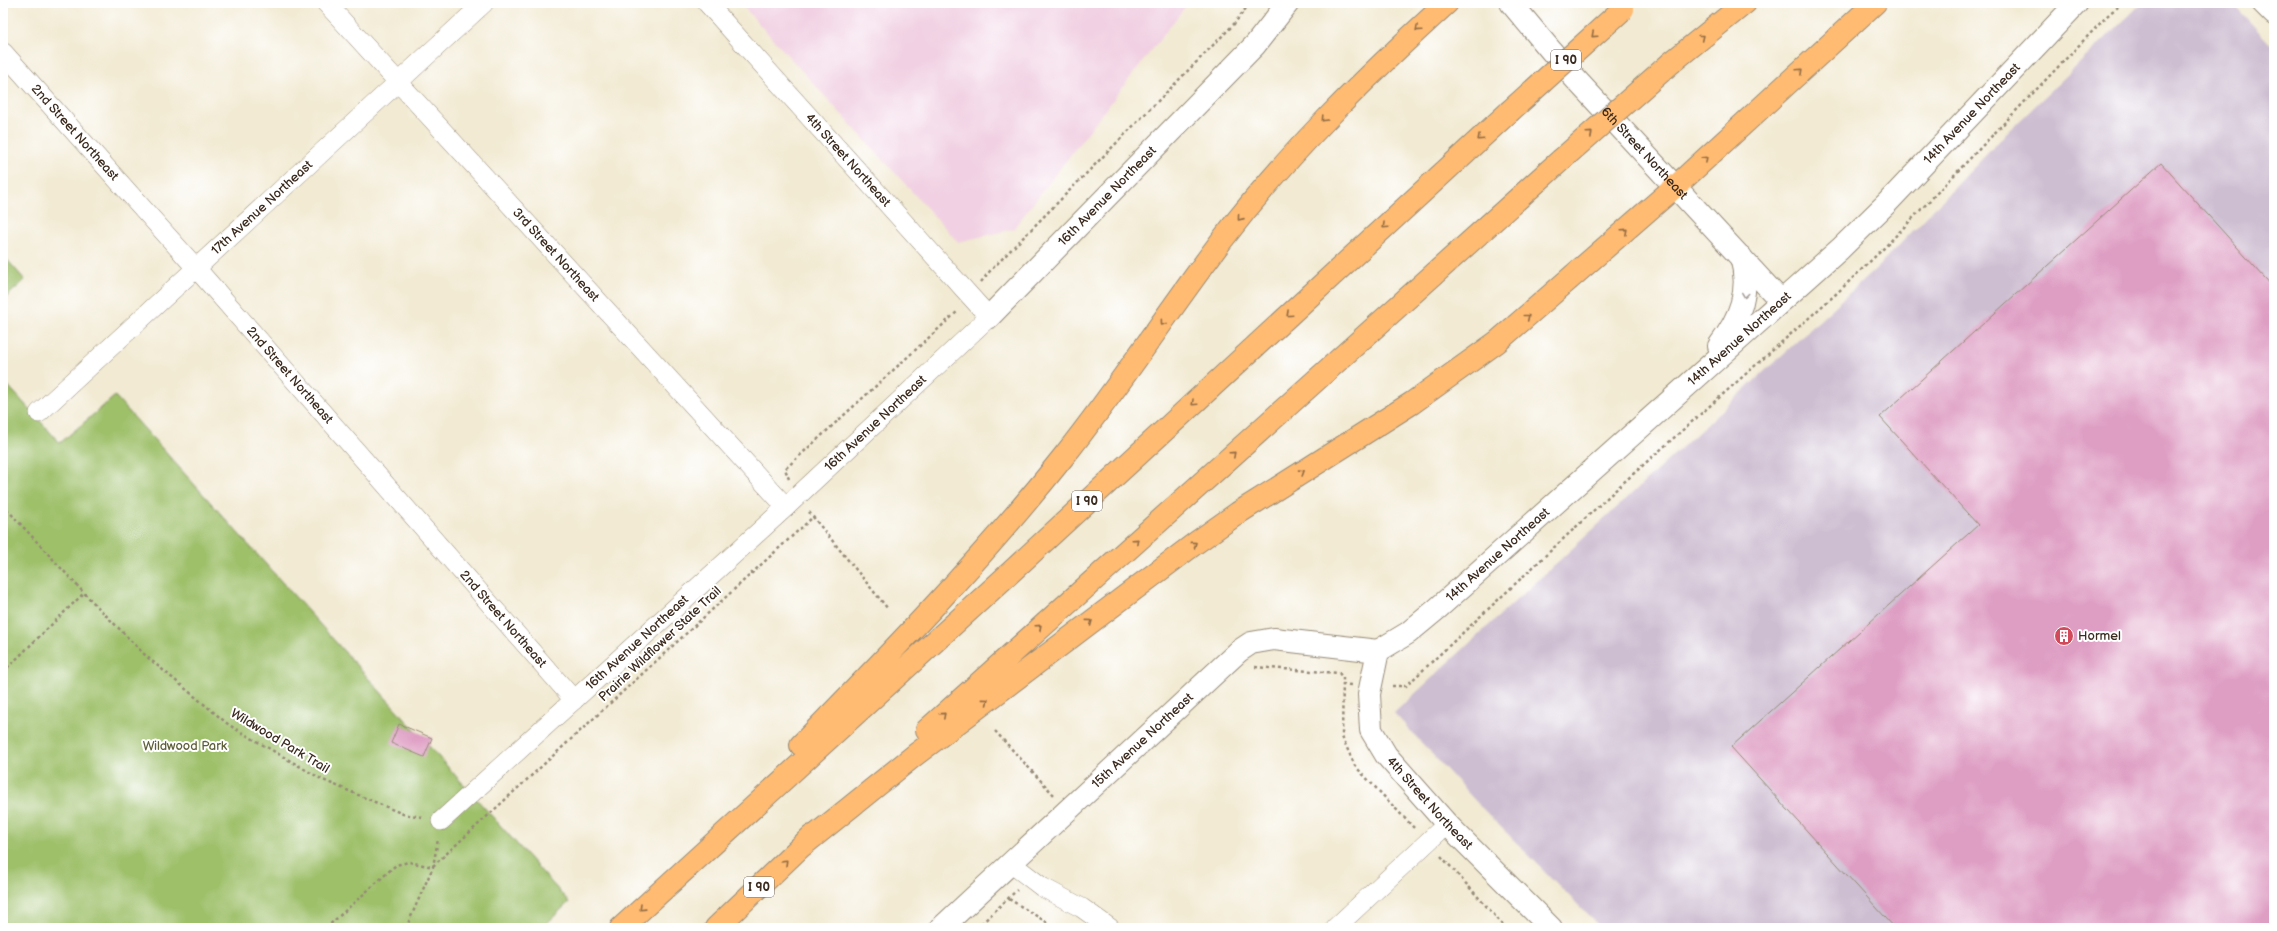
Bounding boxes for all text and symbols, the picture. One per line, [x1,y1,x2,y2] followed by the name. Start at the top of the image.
[1415,24,1423,32] one-way arrow
[1592,30,1599,37] one-way arrow
[1698,35,1705,42] one-way arrow
[1551,50,1581,70] road number: I 90
[1920,60,2024,168] street label: 14th Avenue Northeast
[1796,69,1803,76] one-way arrow
[28,81,122,184] street label: 2nd Street Northeast
[1598,104,1691,203] street label: 6th Street Northeast
[802,110,894,210] street label: 4th Street Northeast
[1322,114,1329,122] one-way arrow
[1586,132,1593,139] one-way arrow
[1478,133,1485,140] one-way arrow
[1055,143,1160,250] street label: 16th Avenue Northeast
[208,157,316,258] street label: 17th Avenue Northeast
[1700,157,1708,164] one-way arrow
[509,205,603,305] street label: 3rd Street Northeast
[1237,213,1244,220] one-way arrow
[1382,222,1390,229] one-way arrow
[1620,228,1628,236] one-way arrow
[1684,288,1794,389] street label: 14th Avenue Northeast
[1741,292,1750,298] one-way arrow
[1287,310,1294,317] one-way arrow
[1523,315,1530,322] one-way arrow
[1161,318,1168,325] one-way arrow
[243,323,336,427] street label: 2nd Street Northeast
[821,372,930,475] street label: 16th Avenue Northeast
[1191,398,1199,405] one-way arrow
[1228,451,1236,459] one-way arrow
[1298,470,1305,477] one-way arrow
[1072,491,1102,511] road number: I 90
[1443,504,1553,605] street label: 14th Avenue Northeast
[1131,538,1139,545] one-way arrow
[1190,541,1197,549] one-way arrow
[456,567,550,671] street label: 2nd Street Northeast
[595,583,725,705] street label: Prairie Wildflower State Trail
[582,592,692,694] street label: 16th Avenue Northeast
[1086,619,1093,627] one-way arrow
[1035,625,1042,632] one-way arrow
[2053,625,2075,647] building icon: Hormel
[2078,628,2121,644] place label: Hormel
[1088,690,1197,792] street label: 15th Avenue Northeast
[982,699,989,706] one-way arrow
[228,705,332,777] street label: Wildwood Park Trail
[939,713,946,720] one-way arrow
[143,738,228,754] park label: Wildwood Park
[1383,753,1476,853] street label: 4th Street Northeast
[780,860,787,867] one-way arrow
[744,877,774,897] road number: I 90
[639,903,647,911] one-way arrow

